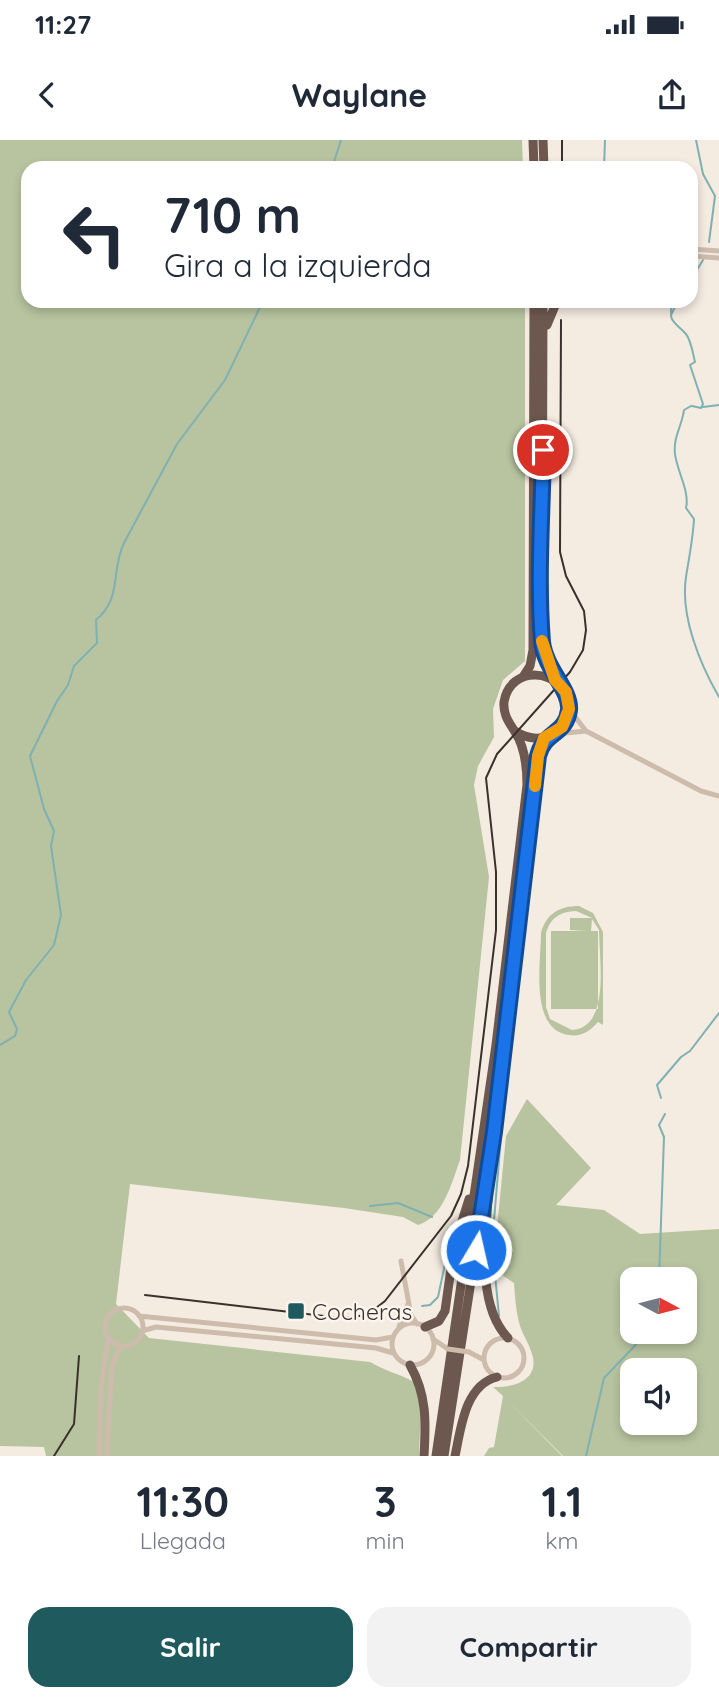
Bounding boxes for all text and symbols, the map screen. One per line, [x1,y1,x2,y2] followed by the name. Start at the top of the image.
[35,8,91,41] text: 11:27
[292,75,427,115] text: Waylane
[28,76,66,114] icon: back
[653,76,691,114] icon: share
[164,184,301,245] text: 710 m
[49,189,140,280] icon: left
[164,245,432,285] text: Gira a la izquierda
[513,420,573,480] pin
[524,431,562,469] icon: arrive
[439,1213,513,1287] position arrow
[620,1267,696,1344] north arrow
[620,1267,697,1435] map controls
[312,1297,412,1326] place label: Cocheras
[286,1301,306,1321] marker: Cocheras
[620,1358,697,1435] button: sound
[137,1475,229,1528] text: 11:30
[374,1475,396,1528] text: 3
[541,1475,582,1528] text: 1.1
[140,1526,226,1555] text: Llegada
[366,1526,405,1555] text: min
[545,1526,579,1555] text: km
[28,1607,353,1687] button: Salir
[367,1607,691,1687] button: Compartir

